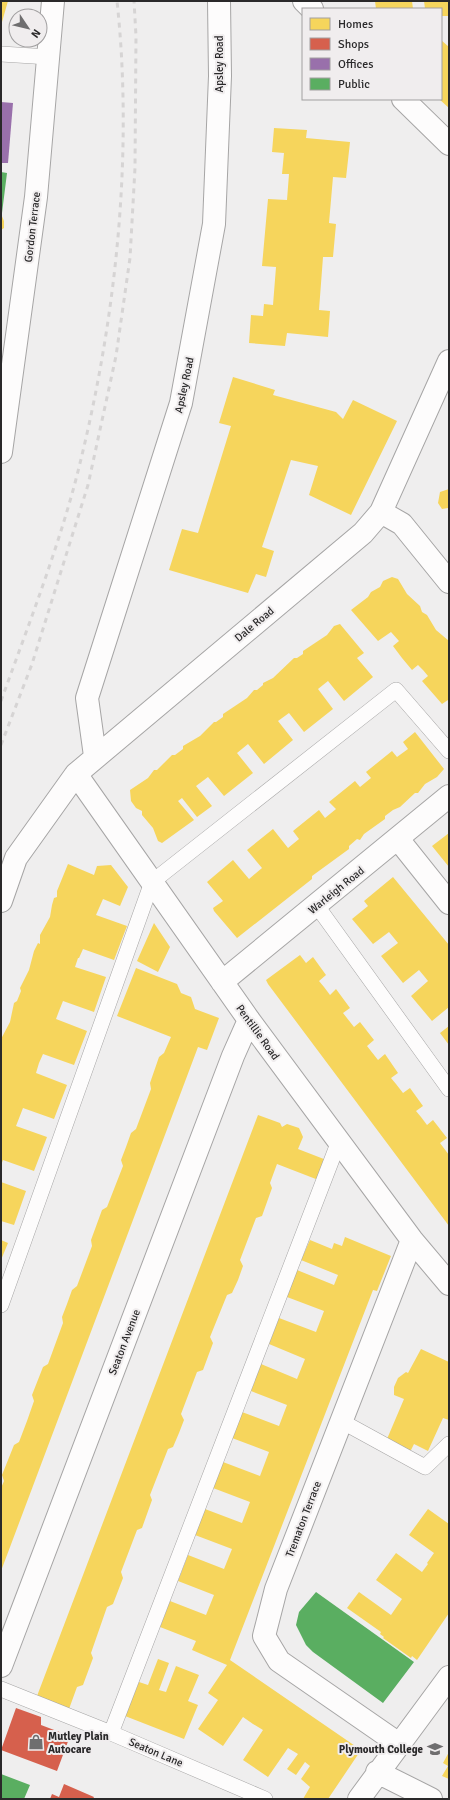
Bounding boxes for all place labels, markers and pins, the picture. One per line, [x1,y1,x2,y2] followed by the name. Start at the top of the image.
[48,1730,109,1756] place label: Mutley Plain Autocare
[27,1733,45,1751] shop icon: Mutley Plain Autocare
[426,1740,444,1758] school or university icon: Plymouth College
[339,1743,424,1756] place label: Plymouth College

